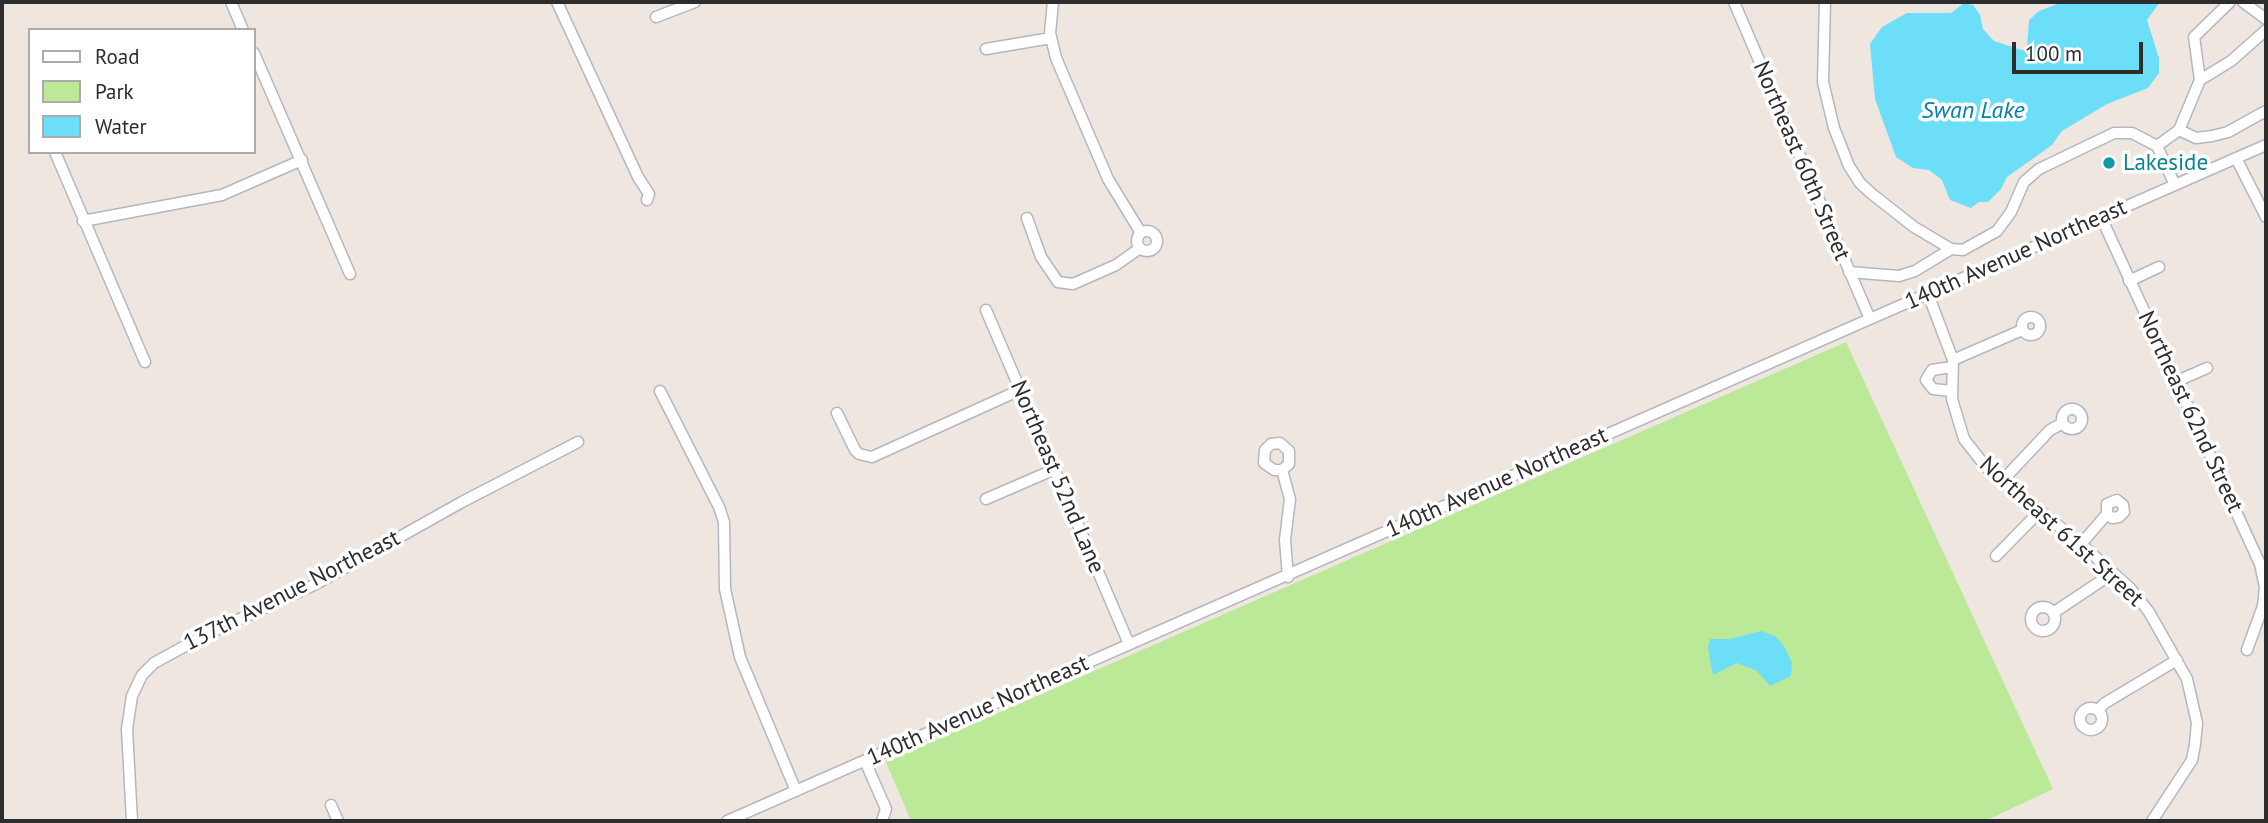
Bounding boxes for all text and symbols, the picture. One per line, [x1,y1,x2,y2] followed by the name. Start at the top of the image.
[28,28,256,154] legend
[2016,28,2147,72] scale bar
[2025,40,2082,67] text: 100 m
[95,43,139,70] text: Road
[1747,57,1855,265] street label: Northeast 60th Street
[95,78,134,105] text: Park
[1921,97,2025,125] water label: Swan Lake
[95,113,147,140] text: Water
[2123,149,2208,177] place label: Lakeside
[2101,155,2117,171] marker: Lakeside
[1901,194,2131,316] street label: 140th Avenue Northeast
[2131,307,2249,517] street label: Northeast 62nd Street
[1004,376,1110,578] street label: Northeast 52nd Lane
[1382,422,1612,544] street label: 140th Avenue Northeast
[1973,451,2149,613] street label: Northeast 61st Street
[179,524,405,658] street label: 137th Avenue Northeast
[863,650,1093,772] street label: 140th Avenue Northeast

